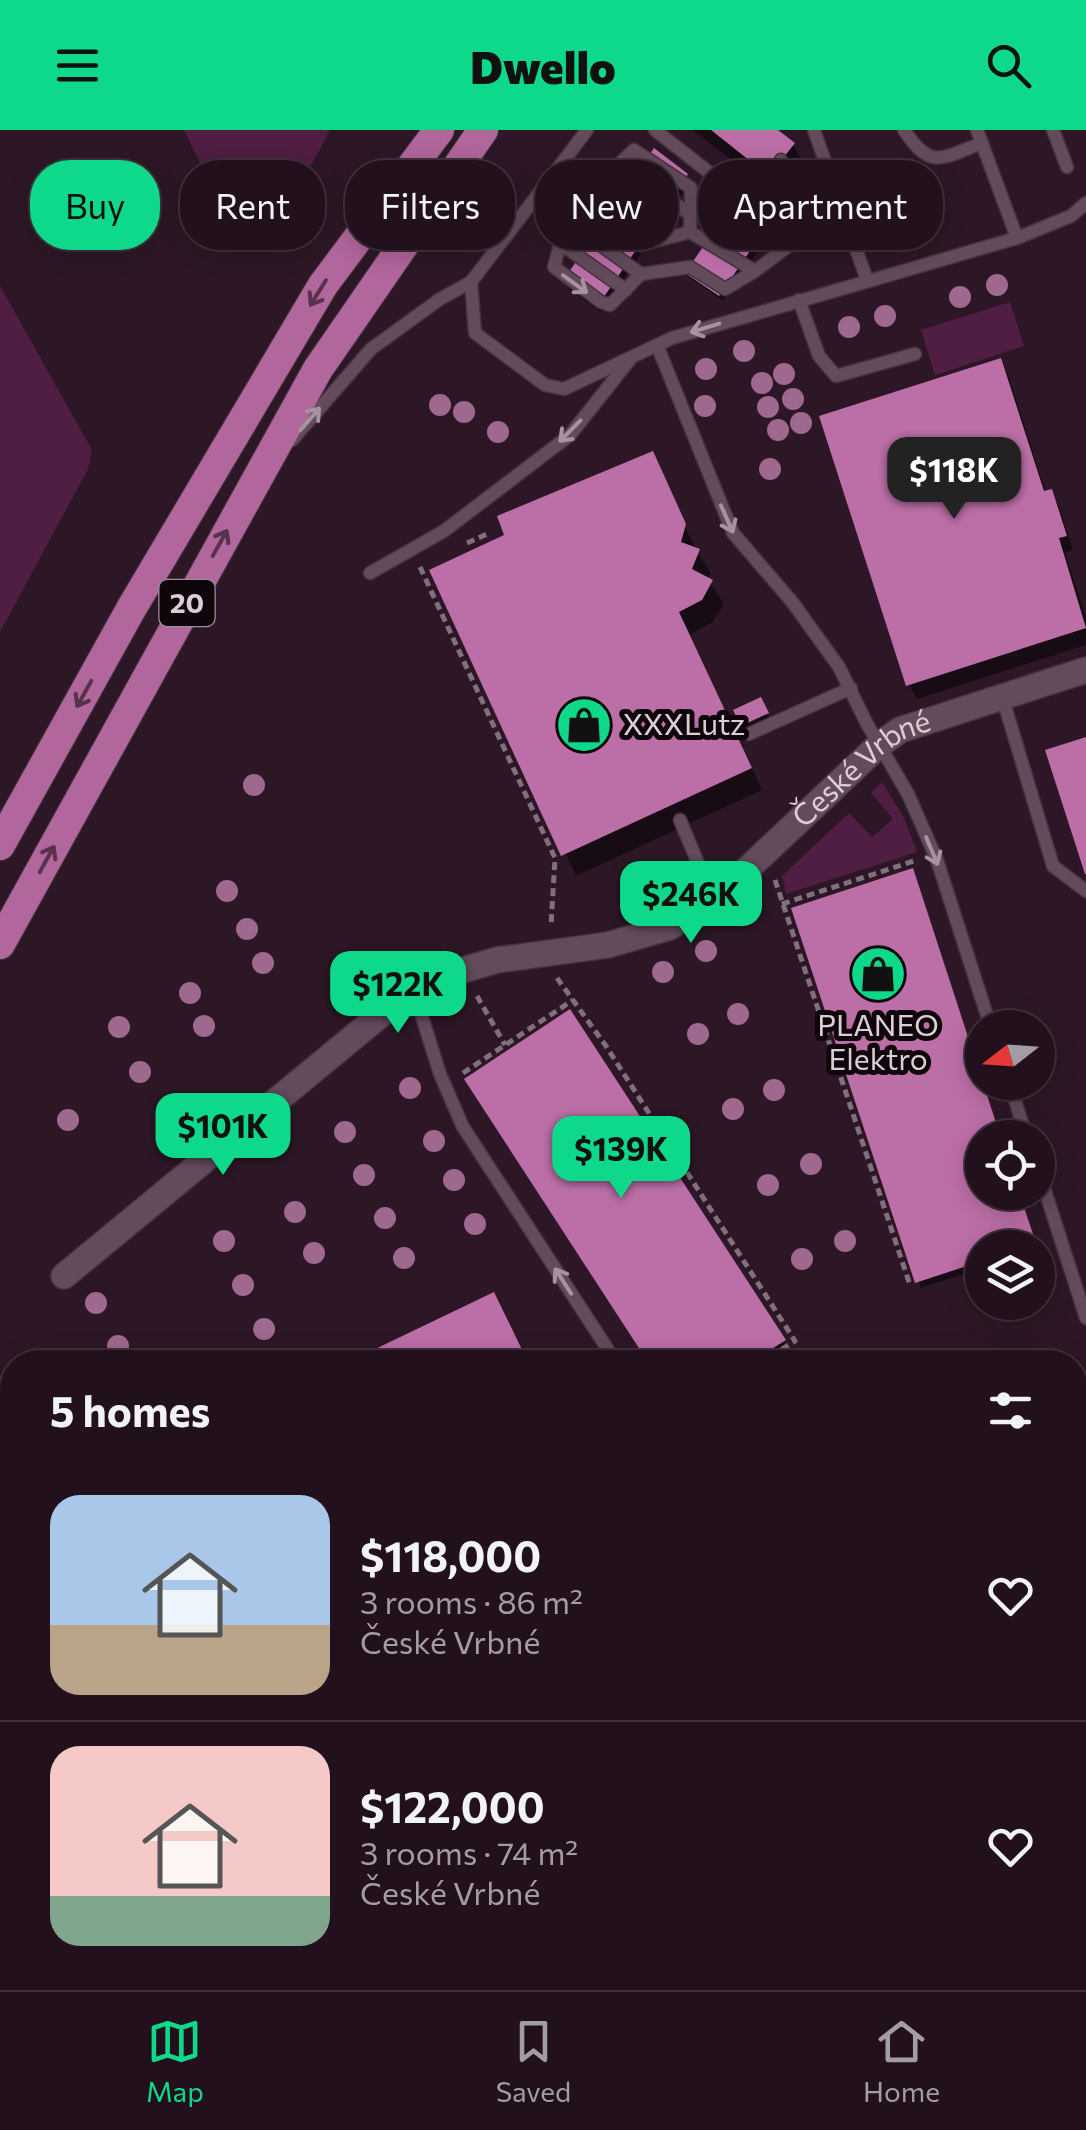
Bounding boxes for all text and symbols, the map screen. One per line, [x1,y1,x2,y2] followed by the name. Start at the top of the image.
[50,38,105,93] icon: menu
[470,38,616,93] text: Dwello
[981,38,1036,93] icon: search
[30,160,160,250] chip: Buy
[180,160,325,250] chip: Rent
[345,160,515,250] chip: Filters
[535,160,678,250] chip: New
[698,160,943,250] chip: Apartment
[561,273,588,294] one-way arrow
[308,278,328,307] one-way arrow
[690,320,722,338] one-way arrow
[299,407,321,433] one-way arrow
[558,419,582,443] one-way arrow
[884,437,1024,522] pin: $118K
[909,449,999,489] text: $118K
[719,503,737,534] one-way arrow
[210,529,230,559] one-way arrow
[160,580,214,626] road number: 20
[74,678,94,708] one-way arrow
[554,695,614,755] shop icon: XXXLutz
[783,700,934,834] street label: České Vrbné
[623,704,745,741] place label: XXXLutz
[925,835,943,866] one-way arrow
[37,845,57,874] one-way arrow
[621,861,761,946] pin: $246K
[642,873,740,913] text: $246K
[848,944,908,1004] shop icon: PLANEO Elektro
[328,951,468,1036] pin: $122K
[352,963,444,1003] text: $122K
[817,1005,939,1076] place label: PLANEO Elektro
[965,1010,1055,1100] north arrow
[965,1010,1055,1320] map controls
[153,1093,293,1178] pin: $101K
[178,1105,268,1145] text: $101K
[551,1116,691,1201] pin: $139K
[965,1120,1055,1210] button: locate
[574,1128,668,1168] text: $139K
[965,1230,1055,1320] button: layers
[553,1267,574,1295] one-way arrow
[983,1383,1038,1438] icon: filters
[50,1384,210,1436] text: 5 homes
[360,1529,541,1581] text: $118,000
[130,1535,250,1655] icon: home
[983,1568,1038,1623] icon: heart
[360,1581,583,1621] text: 3 rooms · 86 m²
[360,1621,540,1661] text: České Vrbné
[360,1780,545,1832] text: $122,000
[130,1786,250,1906] icon: home
[983,1819,1038,1874] icon: heart
[360,1832,578,1872] text: 3 rooms · 74 m²
[360,1872,540,1912] text: České Vrbné
[146,2014,204,2108] tab: Map
[496,2014,571,2108] tab: Saved
[863,2014,940,2108] tab: Home

